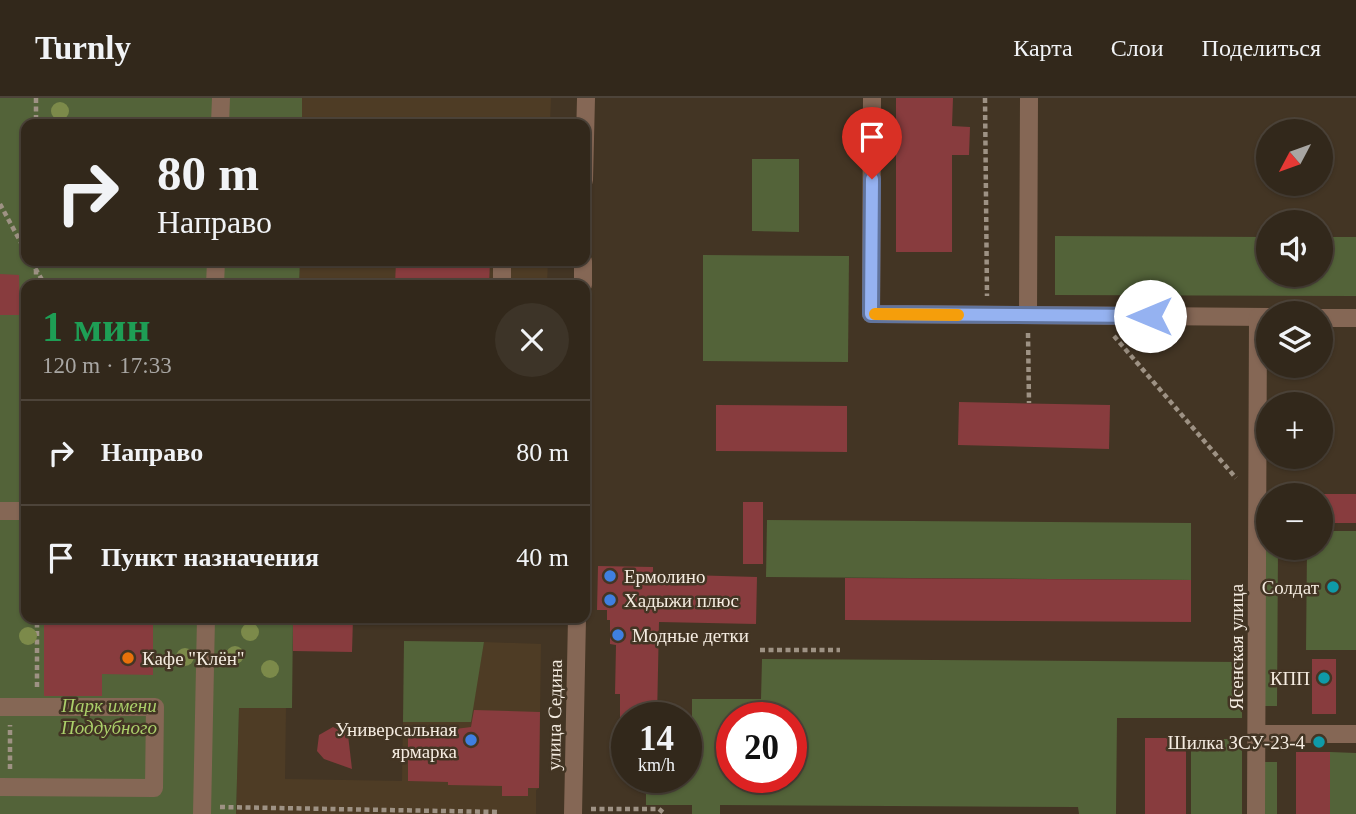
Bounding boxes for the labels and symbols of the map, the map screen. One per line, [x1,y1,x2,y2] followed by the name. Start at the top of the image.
[842,107,902,179] pin
[1256,119,1334,196] north arrow
[1113,279,1187,353] position arrow
[624,566,705,587] place label: Ермолино
[602,568,618,584] marker: Ермолино
[1262,577,1320,598] place label: Солдат
[1325,579,1341,595] marker: Солдат
[1226,583,1247,710] street label: Ясенская улица
[624,590,739,611] place label: Хадыжи плюс
[602,592,618,608] marker: Хадыжи плюс
[632,625,749,646] place label: Модные детки
[610,627,626,643] marker: Модные детки
[142,648,245,669] place label: Кафе "Клён"
[120,650,136,666] marker: Кафе "Клён"
[543,659,566,771] street label: улица Седина
[1270,668,1310,689] place label: КПП
[1316,670,1332,686] marker: КПП
[60,695,157,738] park label: Парк имени Поддубного
[716,702,807,793] speed limit sign: 20
[335,719,458,762] place label: Универсальная ярмарка
[463,732,479,748] marker: Универсальная ярмарка
[1168,732,1305,753] place label: Шилка ЗСУ-23-4
[1311,734,1327,750] marker: Шилка ЗСУ-23-4

